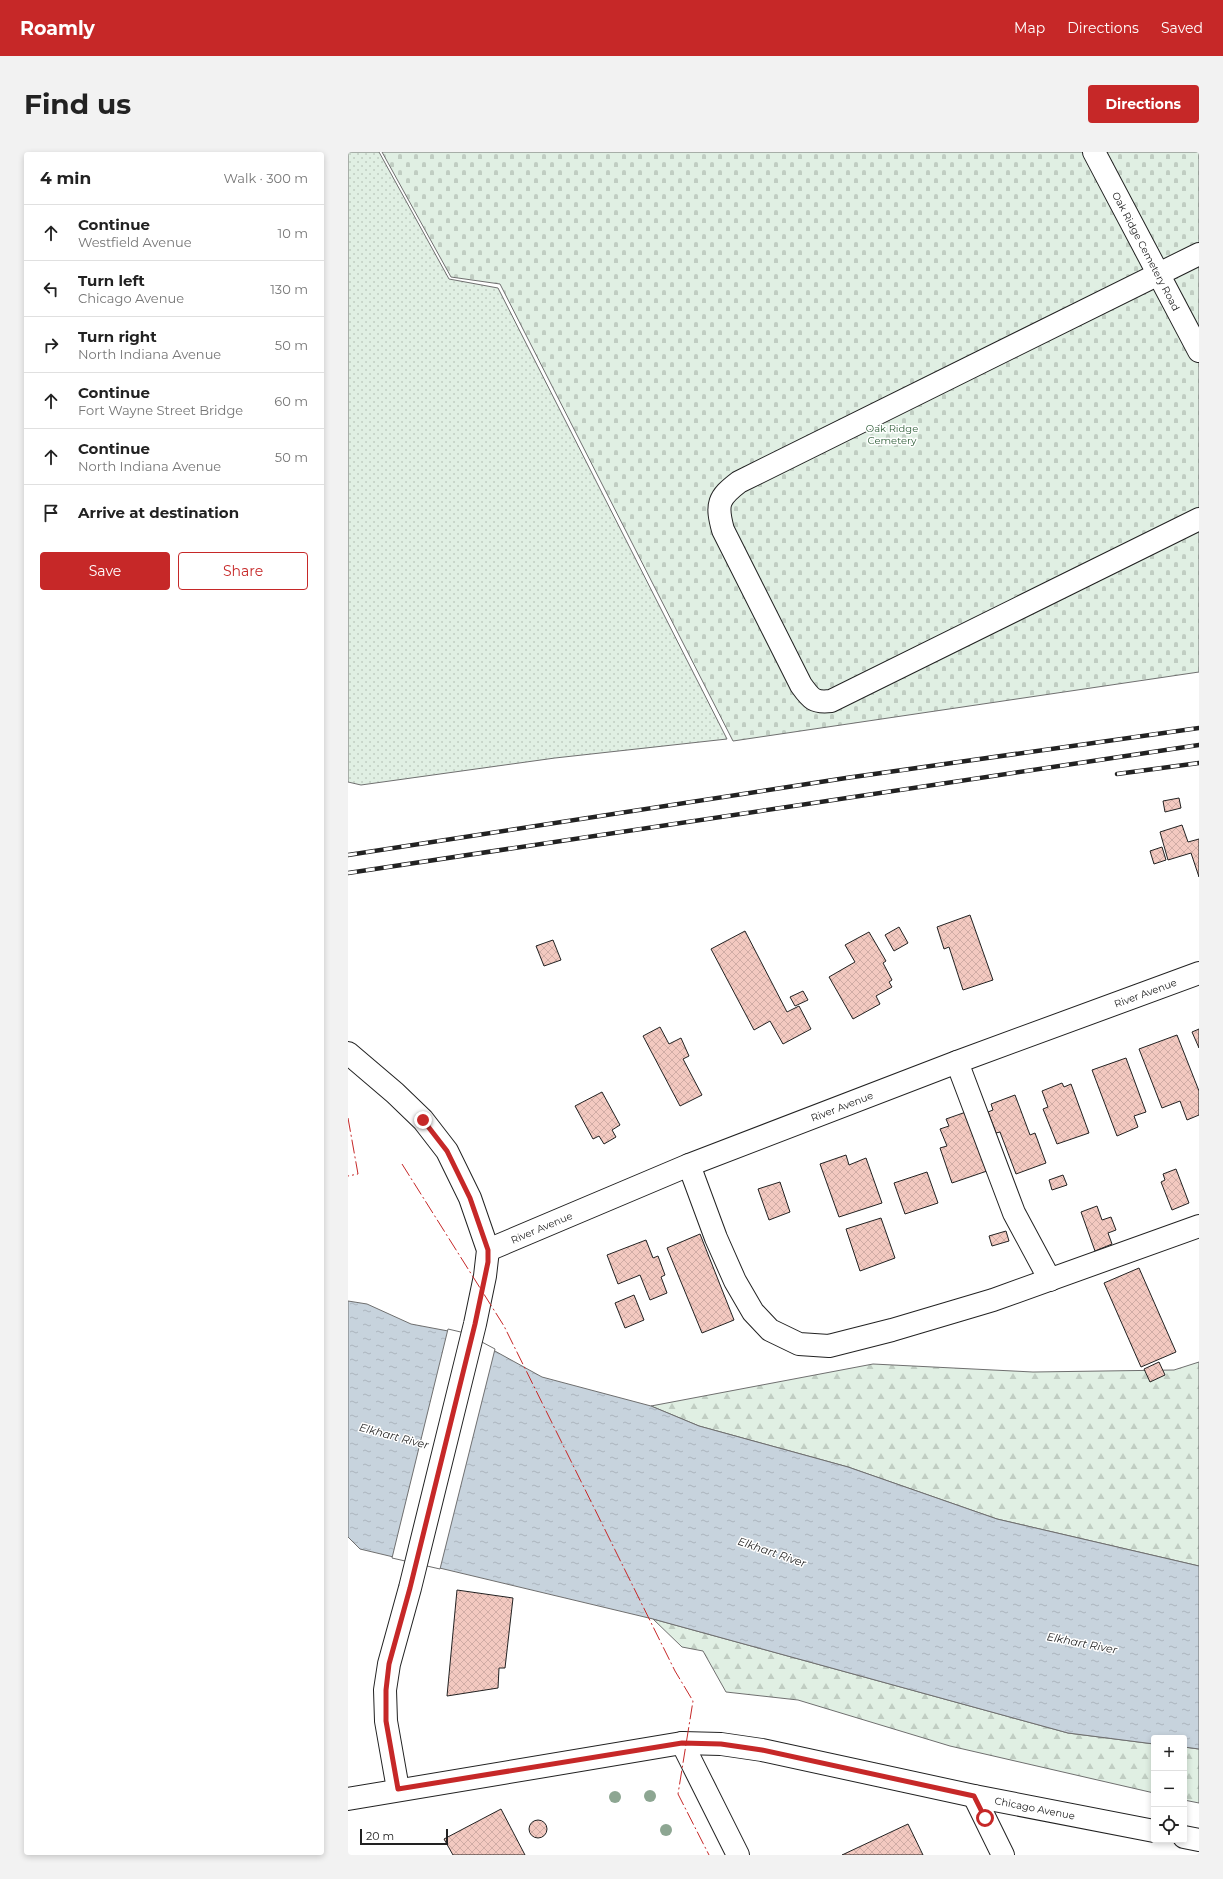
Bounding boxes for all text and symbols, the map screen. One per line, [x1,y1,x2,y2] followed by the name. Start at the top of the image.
[20,17,95,40] text: Roamly
[1014,19,1045,37] text: Map
[1067,19,1139,37] text: Directions
[1161,19,1203,37] text: Saved
[1088,85,1199,123] button: Directions
[24,87,131,121] text: Find us
[40,168,91,188] text: 4 min
[223,170,308,186] text: Walk · 300 m
[1109,190,1183,313] street label: Oak Ridge Cemetery Road
[78,215,150,234] text: Continue
[40,222,62,244] icon: ahead
[278,225,308,241] text: 10 m
[78,234,192,250] text: Westfield Avenue
[78,271,145,290] text: Turn left
[40,278,62,300] icon: left
[270,281,308,297] text: 130 m
[78,290,184,306] text: Chicago Avenue
[78,327,157,346] text: Turn right
[40,334,62,356] icon: right
[275,337,308,353] text: 50 m
[78,346,221,362] text: North Indiana Avenue
[78,383,150,402] text: Continue
[40,390,62,412] icon: ahead
[274,393,308,409] text: 60 m
[78,402,243,418] text: Fort Wayne Street Bridge
[866,422,918,447] park label: Oak Ridge Cemetery
[78,439,150,458] text: Continue
[40,446,62,468] icon: ahead
[275,449,308,465] text: 50 m
[78,458,221,474] text: North Indiana Avenue
[40,502,62,524] icon: arrive
[78,503,239,522] text: Arrive at destination
[40,552,170,590] button: Save
[178,552,308,590] button: Share
[1112,976,1179,1011] street label: River Avenue
[809,1089,875,1125] street label: River Avenue
[414,1111,432,1129] route end
[509,1209,574,1247] street label: River Avenue
[358,1420,431,1452] water label: Elkhart River
[736,1534,809,1570] water label: Elkhart River
[1046,1629,1119,1657] water label: Elkhart River
[1151,1735,1187,1843] map controls
[1151,1735,1187,1771] button: +
[1151,1771,1187,1807] button: −
[993,1794,1076,1822] street label: Chicago Avenue
[1151,1807,1187,1843] button: locate
[976,1809,994,1827] route start
[360,1827,448,1846] scale bar
[366,1829,394,1843] text: 20 m

